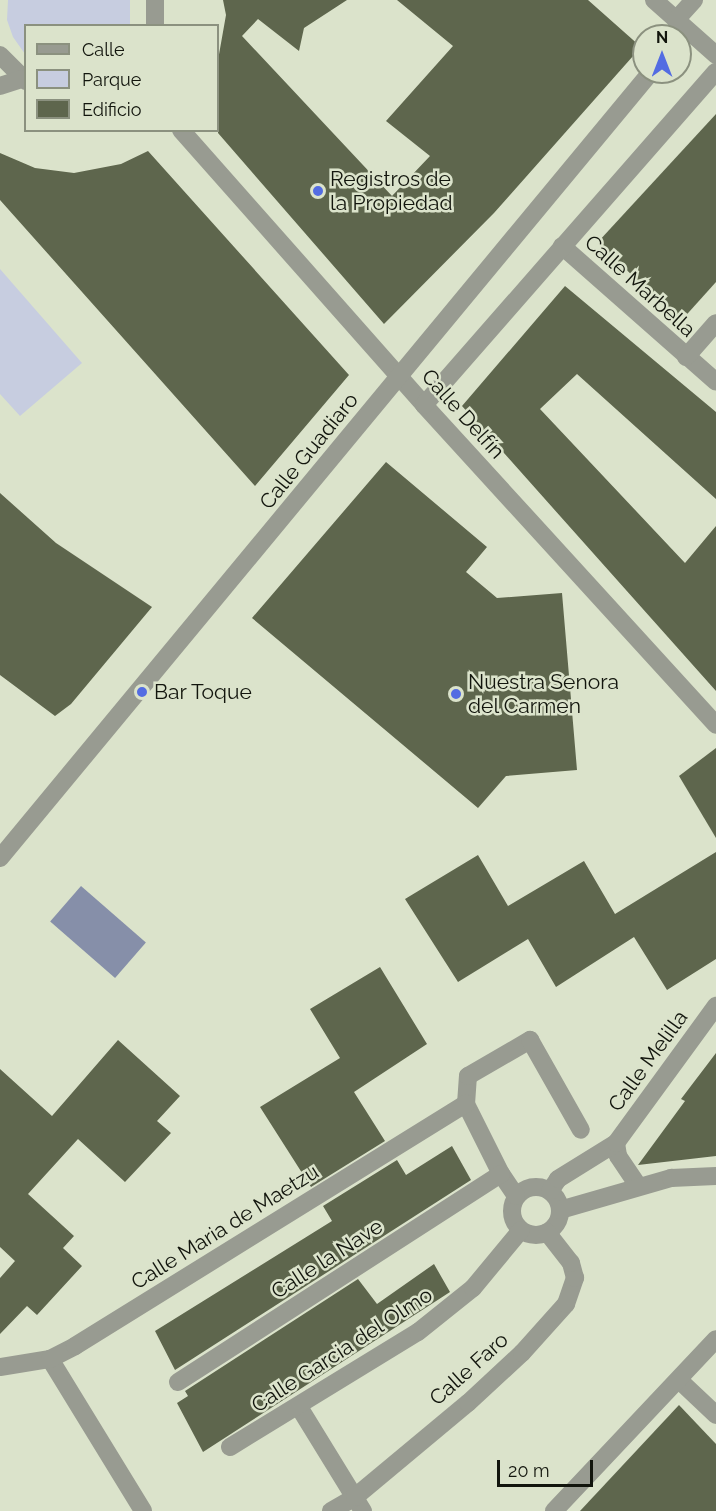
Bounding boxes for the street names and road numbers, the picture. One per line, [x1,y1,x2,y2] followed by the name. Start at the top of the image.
[579,230,701,342] street label: Calle Marbella
[416,364,510,464] street label: Calle Delfín
[254,388,364,514] street label: Calle Guadiaro
[603,1006,693,1116] street label: Calle Melilla
[127,1159,323,1295] street label: Calle Maria de Maetzu
[267,1214,387,1304] street label: Calle la Nave
[247,1282,437,1418] street label: Calle Garcia del Olmo
[425,1327,513,1411] street label: Calle Faro

